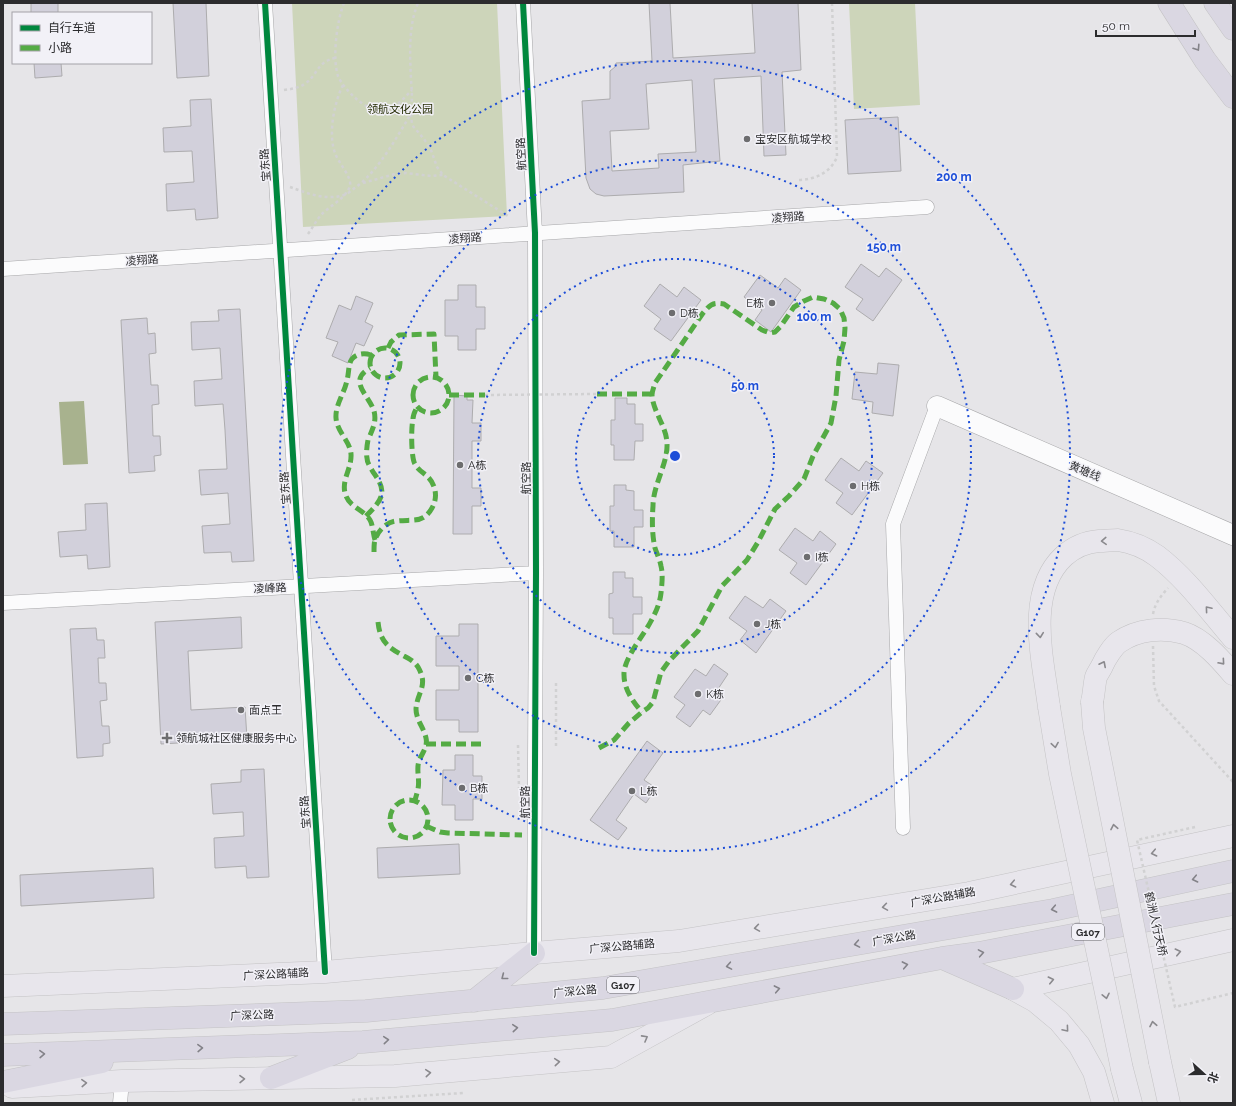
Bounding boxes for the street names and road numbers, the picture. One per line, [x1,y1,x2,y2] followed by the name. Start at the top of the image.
[514,137,529,171] street label: 航空路
[258,148,273,182] street label: 宝东路
[771,210,805,225] street label: 凌翔路
[448,231,482,246] street label: 凌翔路
[125,253,159,268] street label: 凌翔路
[1067,459,1103,484] street label: 黄塘线
[520,462,533,495] street label: 航空路
[278,471,293,505] street label: 宝东路
[253,581,287,596] street label: 凌峰路
[519,786,532,819] street label: 航空路
[298,795,313,829] street label: 宝东路
[909,885,977,910] street label: 广深公路辅路
[1142,890,1169,958] street label: 鹤洲人行天桥
[1072,924,1104,940] road number: G107
[871,928,917,949] street label: 广深公路
[589,937,655,956] street label: 广深公路辅路
[243,966,309,983] street label: 广深公路辅路
[607,977,639,993] road number: G107
[553,983,598,1000] street label: 广深公路
[230,1008,274,1023] street label: 广深公路

